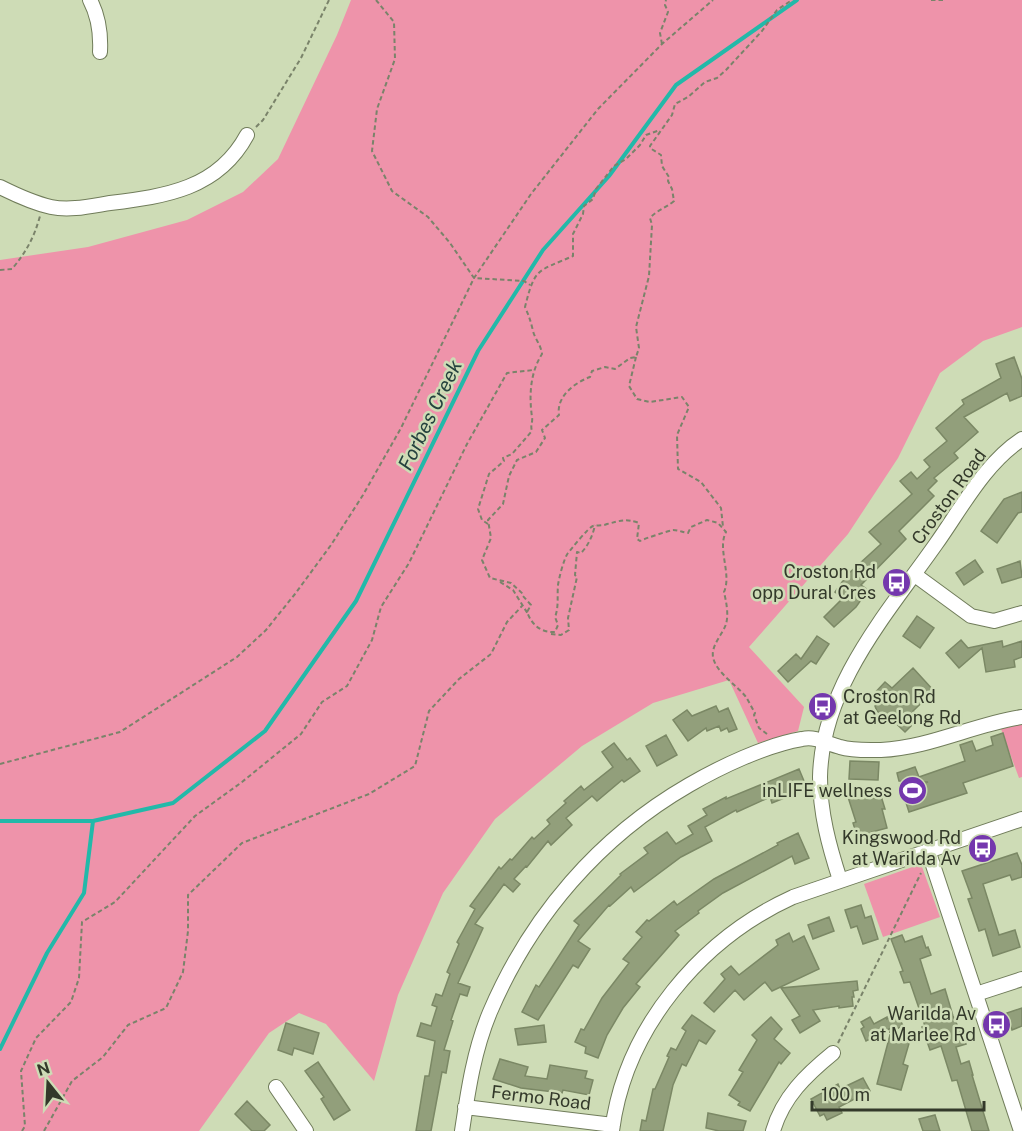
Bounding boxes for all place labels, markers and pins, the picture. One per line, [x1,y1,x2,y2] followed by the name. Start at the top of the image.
[752,561,876,603] place label: Croston Rd opp Dural Cres
[881,566,913,598] bus stop icon: Croston Rd opp Dural Cres
[843,686,961,728] place label: Croston Rd at Geelong Rd
[806,691,838,723] bus stop icon: Croston Rd at Geelong Rd
[897,775,929,807] sports icon: inLIFE wellness
[762,780,892,801] place label: inLIFE wellness
[842,827,961,869] place label: Kingswood Rd at Warilda Av
[966,832,998,864] bus stop icon: Kingswood Rd at Warilda Av
[870,1003,976,1045] place label: Warilda Av at Marlee Rd
[981,1008,1013,1040] bus stop icon: Warilda Av at Marlee Rd

